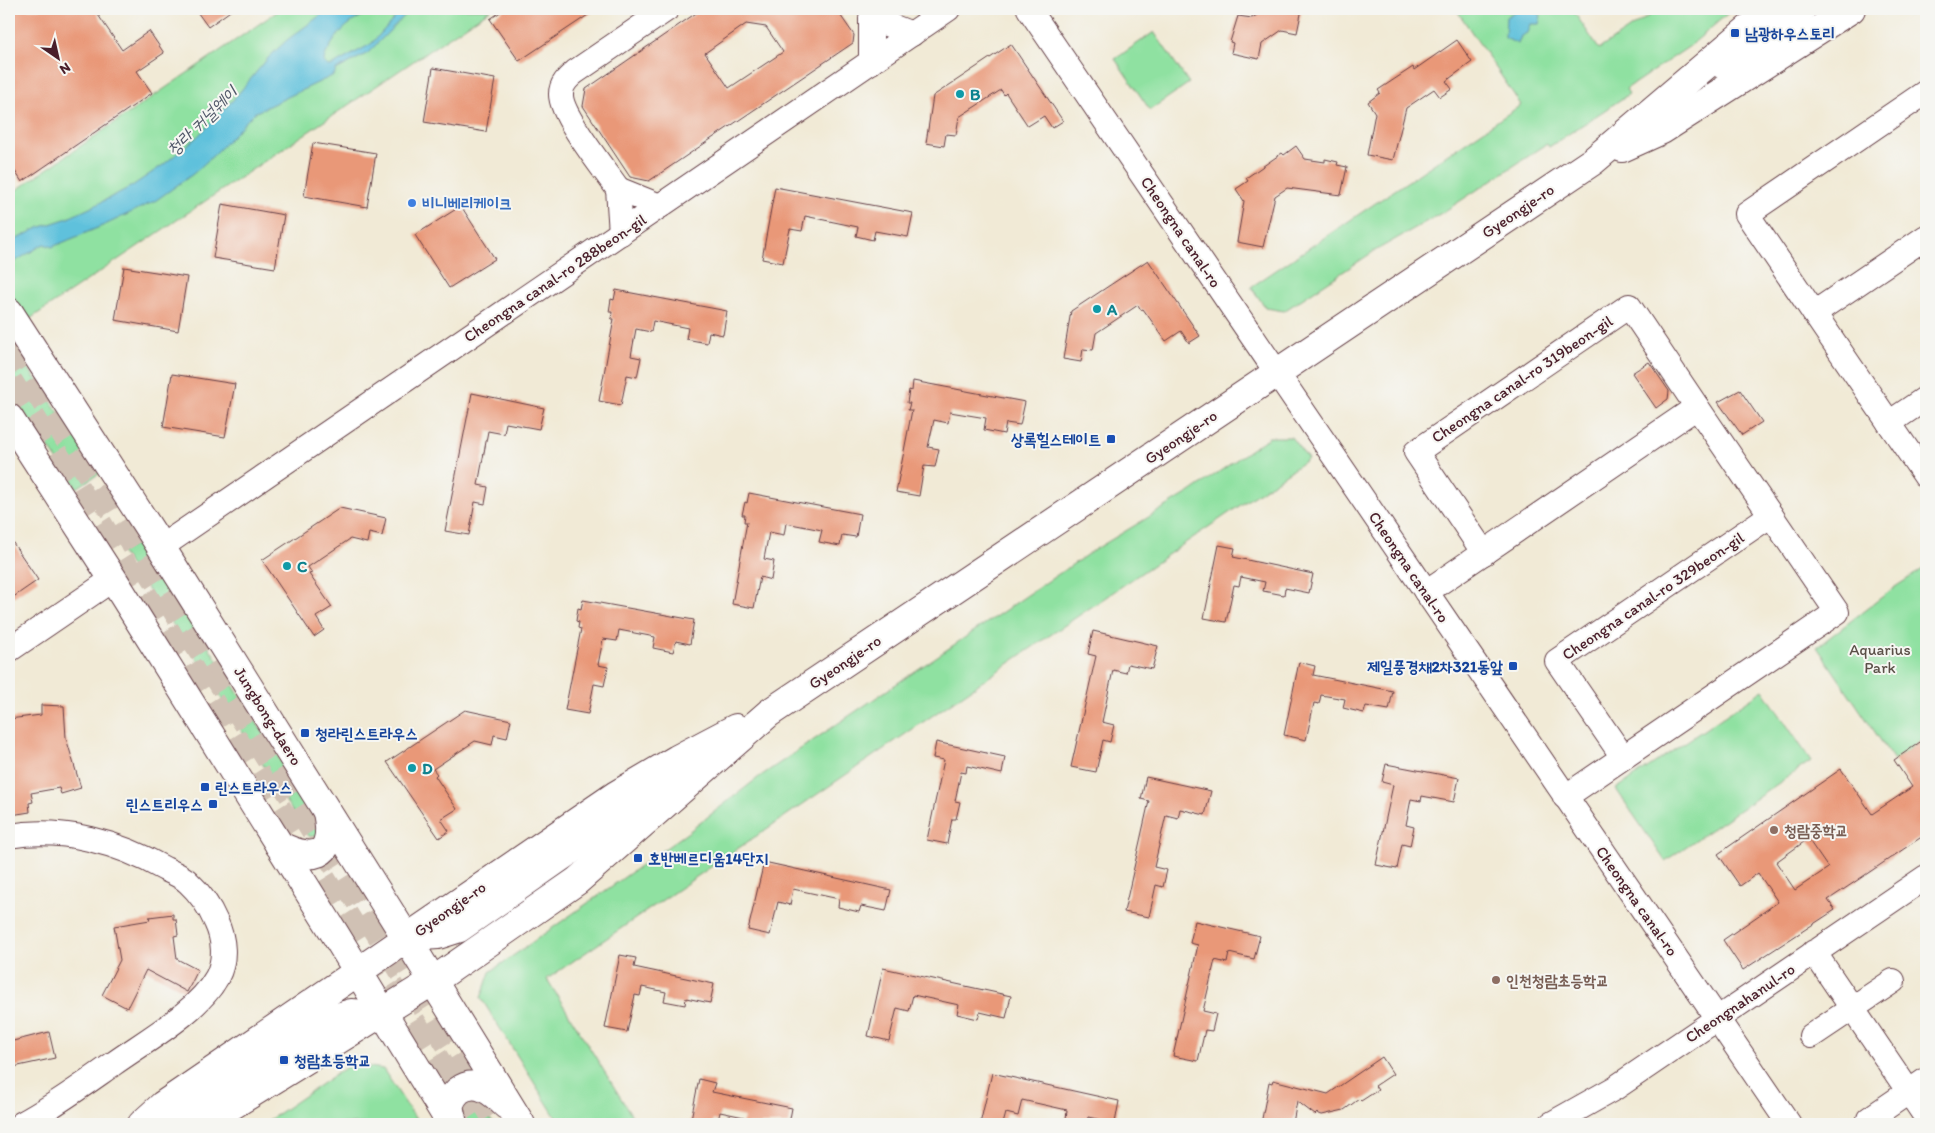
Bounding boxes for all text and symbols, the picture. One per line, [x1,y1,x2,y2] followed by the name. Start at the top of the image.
[1745,24,1835,43] place label: 남광하우스토리
[1729,27,1741,39] marker: 남광하우스토리
[32,32,82,82] north arrow
[56,59,74,78] text: N
[162,80,243,161] water label: 청라 커널웨이
[970,85,981,104] place label: B
[954,88,966,100] marker: B
[1137,173,1225,291] street label: Cheongna canal-ro
[1478,180,1558,242] street label: Gyeongje-ro
[422,194,512,213] place label: 비니베리케이크
[406,197,418,209] marker: 비니베리케이크
[460,210,650,346] street label: Cheongna canal-ro 288beon-gil
[1106,300,1118,319] place label: A
[1091,303,1103,315] marker: A
[1428,311,1617,447] street label: Cheongna canal-ro 319beon-gil
[1141,406,1221,468] street label: Gyeongje-ro
[1011,430,1101,449] place label: 상록힐스테이트
[1105,433,1117,445] marker: 상록힐스테이트
[1365,508,1453,626] street label: Cheongna canal-ro
[1558,528,1748,664] street label: Cheongna canal-ro 329beon-gil
[297,557,308,576] place label: C
[281,560,293,572] marker: C
[805,631,885,693] street label: Gyeongje-ro
[1849,640,1911,677] park label: Aquarius Park
[1367,657,1503,676] place label: 제일풍경채2차321동앞
[1507,660,1519,672] marker: 제일풍경채2차321동앞
[230,663,306,769] street label: Jungbong-daero
[315,724,418,743] place label: 청라린스트라우스
[299,727,311,739] marker: 청라린스트라우스
[422,759,433,778] place label: D
[406,762,418,774] marker: D
[215,778,292,797] place label: 린스트라우스
[199,781,211,793] marker: 린스트라우스
[126,795,203,814] place label: 린스트리우스
[207,798,219,810] marker: 린스트리우스
[1784,821,1848,840] place label: 청람중학교
[1768,824,1780,836] marker: 청람중학교
[1592,842,1682,960] street label: Cheongna canal-ro
[648,849,768,868] place label: 호반베르디움14단지
[632,852,644,864] marker: 호반베르디움14단지
[410,877,490,941] street label: Gyeongje-ro
[1682,959,1798,1047] street label: Cheongnahanul-ro
[1506,971,1609,990] place label: 인천청람초등학교
[1490,974,1502,986] marker: 인천청람초등학교
[294,1051,371,1070] place label: 청람초등학교
[278,1054,290,1066] marker: 청람초등학교

